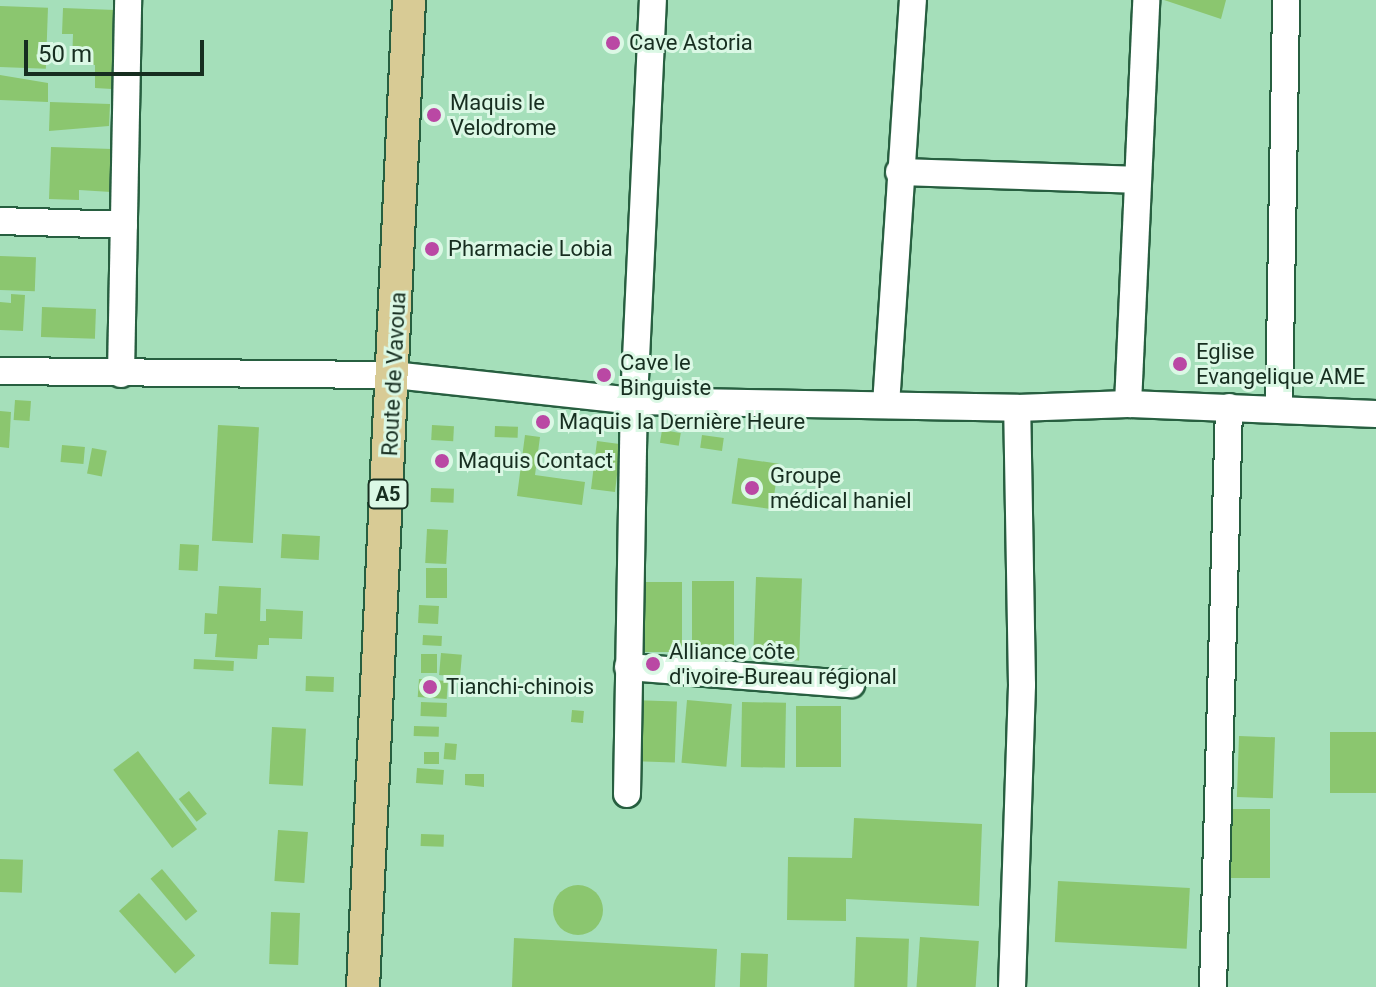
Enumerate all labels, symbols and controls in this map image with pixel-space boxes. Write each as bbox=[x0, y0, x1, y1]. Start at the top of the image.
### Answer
scale bar bbox=[28, 24, 208, 74]
place label: Cave Astoria bbox=[629, 30, 753, 56]
marker: Cave Astoria bbox=[604, 34, 622, 52]
text: 50 m bbox=[38, 40, 92, 68]
place label: Maquis le Velodrome bbox=[450, 89, 556, 140]
marker: Maquis le Velodrome bbox=[425, 106, 443, 124]
place label: Pharmacie Lobia bbox=[448, 236, 613, 262]
marker: Pharmacie Lobia bbox=[423, 240, 441, 258]
street label: Route de Vavoua bbox=[377, 291, 411, 457]
place label: Eglise Evangelique AME bbox=[1196, 338, 1365, 390]
place label: Cave le Binguiste bbox=[620, 349, 711, 400]
marker: Eglise Evangelique AME bbox=[1171, 355, 1189, 373]
marker: Cave le Binguiste bbox=[595, 366, 613, 384]
place label: Maquis la Dernière Heure bbox=[559, 409, 805, 435]
marker: Maquis la Dernière Heure bbox=[534, 413, 552, 431]
place label: Maquis Contact bbox=[458, 448, 613, 474]
marker: Maquis Contact bbox=[433, 452, 451, 470]
place label: Groupe médical haniel bbox=[770, 462, 912, 514]
marker: Groupe médical haniel bbox=[741, 477, 763, 499]
road number: A5 bbox=[366, 478, 410, 510]
place label: Alliance côte d'ivoire-Bureau régional bbox=[669, 638, 897, 690]
marker: Alliance côte d'ivoire-Bureau régional bbox=[644, 655, 662, 673]
place label: Tianchi-chinois bbox=[446, 674, 594, 700]
marker: Tianchi-chinois bbox=[421, 678, 439, 696]

